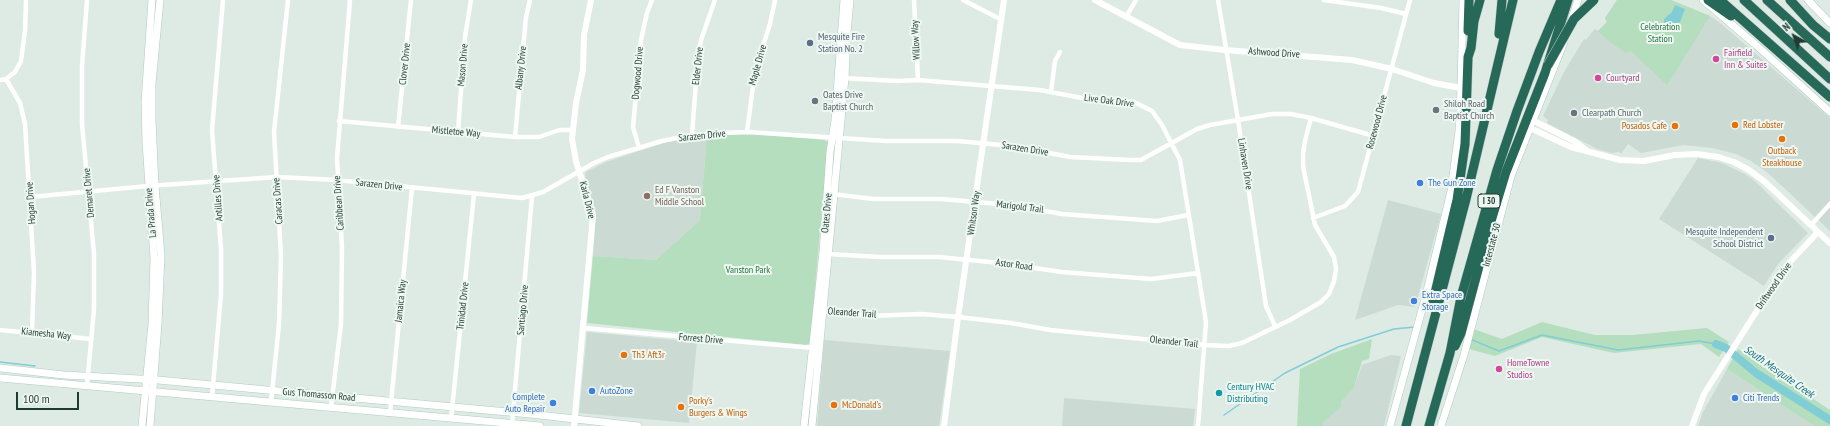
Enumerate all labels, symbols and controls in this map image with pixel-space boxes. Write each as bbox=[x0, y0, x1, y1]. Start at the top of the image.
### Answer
north arrow bbox=[1774, 16, 1814, 56]
street label: Willow Way bbox=[909, 20, 923, 60]
text: N bbox=[1780, 20, 1793, 34]
park label: Celebration Station bbox=[1640, 21, 1680, 44]
place label: Mesquite Fire Station No. 2 bbox=[818, 31, 865, 54]
marker: Mesquite Fire Station No. 2 bbox=[805, 38, 815, 48]
street label: Clover Drive bbox=[397, 42, 413, 86]
street label: Mason Drive bbox=[455, 43, 471, 87]
street label: Maple Drive bbox=[747, 43, 769, 87]
street label: Ashwood Drive bbox=[1248, 45, 1300, 61]
street label: Albany Drive bbox=[513, 46, 529, 90]
street label: Dogwood Drive bbox=[630, 46, 646, 100]
street label: Elder Drive bbox=[690, 46, 706, 86]
place label: Fairfield Inn & Suites bbox=[1724, 47, 1767, 70]
marker: Fairfield Inn & Suites bbox=[1711, 54, 1721, 64]
place label: Courtyard bbox=[1606, 72, 1639, 84]
marker: Courtyard bbox=[1593, 73, 1603, 83]
place label: Oates Drive Baptist Church bbox=[823, 89, 873, 112]
street label: Live Oak Drive bbox=[1083, 92, 1135, 110]
street label: Rosewood Drive bbox=[1364, 94, 1390, 150]
marker: Oates Drive Baptist Church bbox=[810, 96, 820, 106]
place label: Shiloh Road Baptist Church bbox=[1444, 98, 1494, 122]
marker: Shiloh Road Baptist Church bbox=[1431, 105, 1441, 115]
place label: Clearpath Church bbox=[1582, 107, 1641, 119]
marker: Clearpath Church bbox=[1569, 108, 1579, 118]
place label: Red Lobster bbox=[1743, 119, 1783, 131]
place label: Posados Cafe bbox=[1622, 120, 1667, 132]
marker: Red Lobster bbox=[1730, 120, 1740, 130]
marker: Posados Cafe bbox=[1670, 121, 1680, 131]
street label: Mistletoe Way bbox=[431, 124, 481, 140]
street label: Sarazen Drive bbox=[678, 128, 726, 144]
marker: Outback Steakhouse bbox=[1777, 134, 1787, 144]
street label: Linhaven Drive bbox=[1235, 137, 1255, 191]
street label: Sarazen Drive bbox=[1001, 139, 1049, 159]
place label: Outback Steakhouse bbox=[1762, 145, 1802, 168]
street label: Demaret Drive bbox=[81, 168, 97, 218]
street label: Antilles Drive bbox=[210, 174, 226, 222]
street label: Caribbean Drive bbox=[331, 175, 347, 231]
street label: Caracas Drive bbox=[270, 177, 286, 225]
street label: Sarazen Drive bbox=[355, 177, 403, 193]
place label: The Gun Zone bbox=[1428, 177, 1476, 189]
marker: The Gun Zone bbox=[1415, 178, 1425, 188]
street label: Karla Drive bbox=[577, 180, 597, 220]
street label: Hogan Drive bbox=[24, 181, 38, 225]
place label: Ed F Vanston Middle School bbox=[655, 184, 704, 208]
street label: La Prada Drive bbox=[143, 188, 159, 238]
street label: Whitson Way bbox=[965, 190, 983, 236]
marker: Ed F Vanston Middle School bbox=[642, 191, 652, 201]
street label: Oates Drive bbox=[819, 193, 835, 233]
road number: I 30 bbox=[1478, 194, 1500, 208]
street label: Marigold Trail bbox=[996, 198, 1044, 216]
street label: Interstate 30 bbox=[1480, 222, 1504, 268]
place label: Mesquite Independent School District bbox=[1686, 226, 1763, 250]
marker: Mesquite Independent School District bbox=[1766, 233, 1776, 243]
street label: Astor Road bbox=[995, 256, 1033, 274]
street label: Driftwood Drive bbox=[1753, 260, 1795, 312]
park label: Vanston Park bbox=[726, 264, 770, 276]
street label: Jamaica Way bbox=[393, 279, 409, 323]
street label: Trinidad Drive bbox=[455, 281, 471, 331]
street label: Santiago Drive bbox=[515, 284, 531, 336]
place label: Extra Space Storage bbox=[1422, 289, 1462, 312]
marker: Extra Space Storage bbox=[1409, 296, 1419, 306]
street label: Oleander Trail bbox=[827, 305, 877, 321]
street label: Kiamesha Way bbox=[21, 325, 71, 343]
street label: Forrest Drive bbox=[678, 331, 724, 347]
street label: Oleander Trail bbox=[1149, 333, 1199, 351]
water label: South Mesquite Creek bbox=[1741, 343, 1817, 401]
place label: Th3 Aft3r bbox=[632, 349, 665, 361]
marker: Th3 Aft3r bbox=[619, 350, 629, 360]
place label: HomeTowne Studios bbox=[1507, 357, 1549, 380]
marker: HomeTowne Studios bbox=[1494, 364, 1504, 374]
place label: Century HVAC Distributing bbox=[1227, 381, 1274, 404]
scale bar bbox=[18, 384, 81, 410]
place label: AutoZone bbox=[600, 385, 633, 397]
street label: Gus Thomasson Road bbox=[282, 386, 356, 404]
marker: AutoZone bbox=[587, 386, 597, 396]
marker: Century HVAC Distributing bbox=[1214, 388, 1224, 398]
text: 100 m bbox=[23, 391, 50, 406]
place label: Complete Auto Repair bbox=[505, 391, 545, 414]
place label: Citi Trends bbox=[1743, 392, 1779, 404]
marker: Citi Trends bbox=[1730, 393, 1740, 403]
place label: Porky’s Burgers & Wings bbox=[689, 395, 747, 418]
marker: Complete Auto Repair bbox=[548, 398, 558, 408]
place label: McDonald's bbox=[842, 399, 881, 411]
marker: McDonald's bbox=[829, 400, 839, 410]
marker: Porky’s Burgers & Wings bbox=[676, 402, 686, 412]

